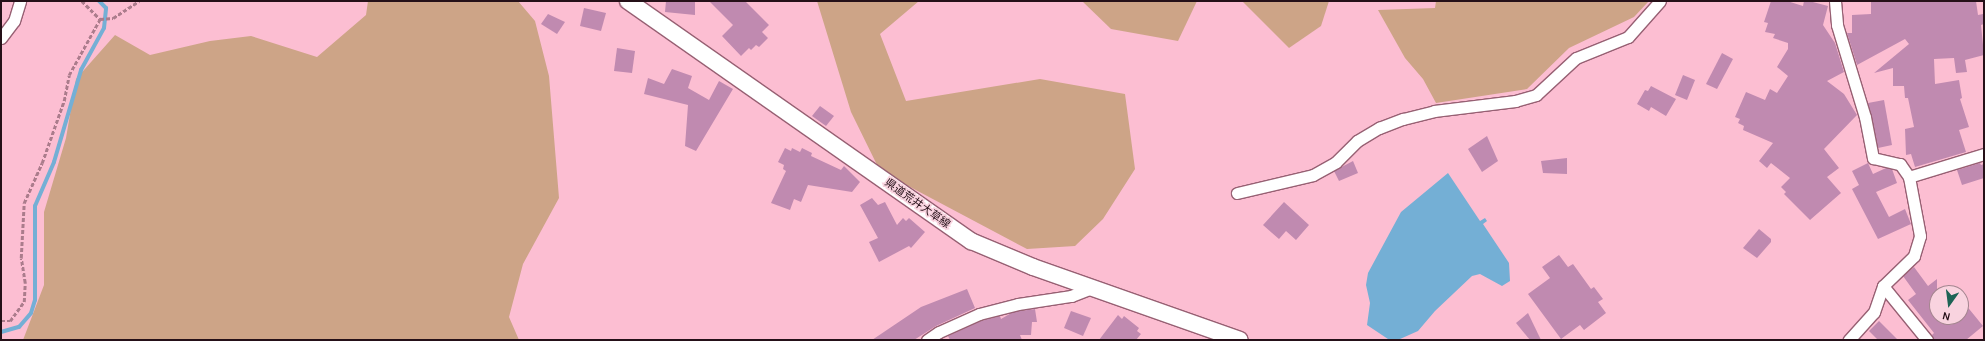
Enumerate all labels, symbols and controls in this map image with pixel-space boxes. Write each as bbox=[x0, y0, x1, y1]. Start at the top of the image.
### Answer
street label: 県道荒井大草線 bbox=[882, 177, 952, 231]
north arrow bbox=[1929, 285, 1969, 325]
text: N bbox=[1941, 309, 1952, 323]

